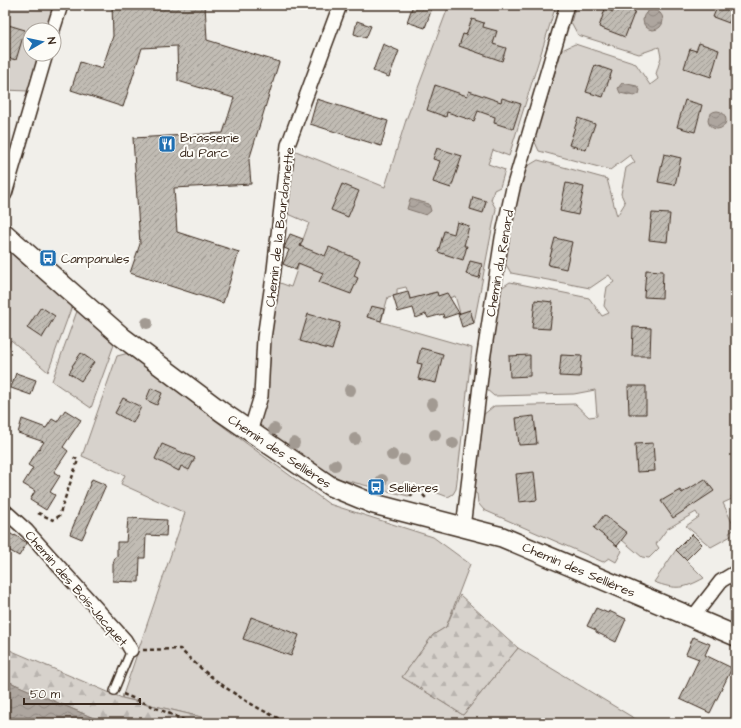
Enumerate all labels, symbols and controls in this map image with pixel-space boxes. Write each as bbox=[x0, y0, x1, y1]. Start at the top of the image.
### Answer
north arrow bbox=[22, 22, 62, 62]
text: N bbox=[43, 36, 59, 45]
place label: Brasserie du Parc bbox=[180, 129, 239, 162]
restaurant icon: Brasserie du Parc bbox=[157, 134, 177, 154]
street label: Chemin de la Bourdonnette bbox=[261, 146, 299, 308]
street label: Chemin du Renard bbox=[482, 208, 518, 318]
bus stop icon: Campanules bbox=[38, 248, 58, 268]
place label: Campanules bbox=[61, 250, 130, 268]
street label: Chemin des Sellières bbox=[224, 411, 335, 493]
bus stop icon: Sellières bbox=[366, 477, 386, 497]
place label: Sellières bbox=[389, 479, 439, 497]
street label: Chemin des Bois-Jacquet bbox=[21, 527, 132, 651]
street label: Chemin des Sellières bbox=[519, 538, 638, 602]
scale bar bbox=[24, 680, 140, 706]
text: 50 m bbox=[30, 686, 61, 703]

